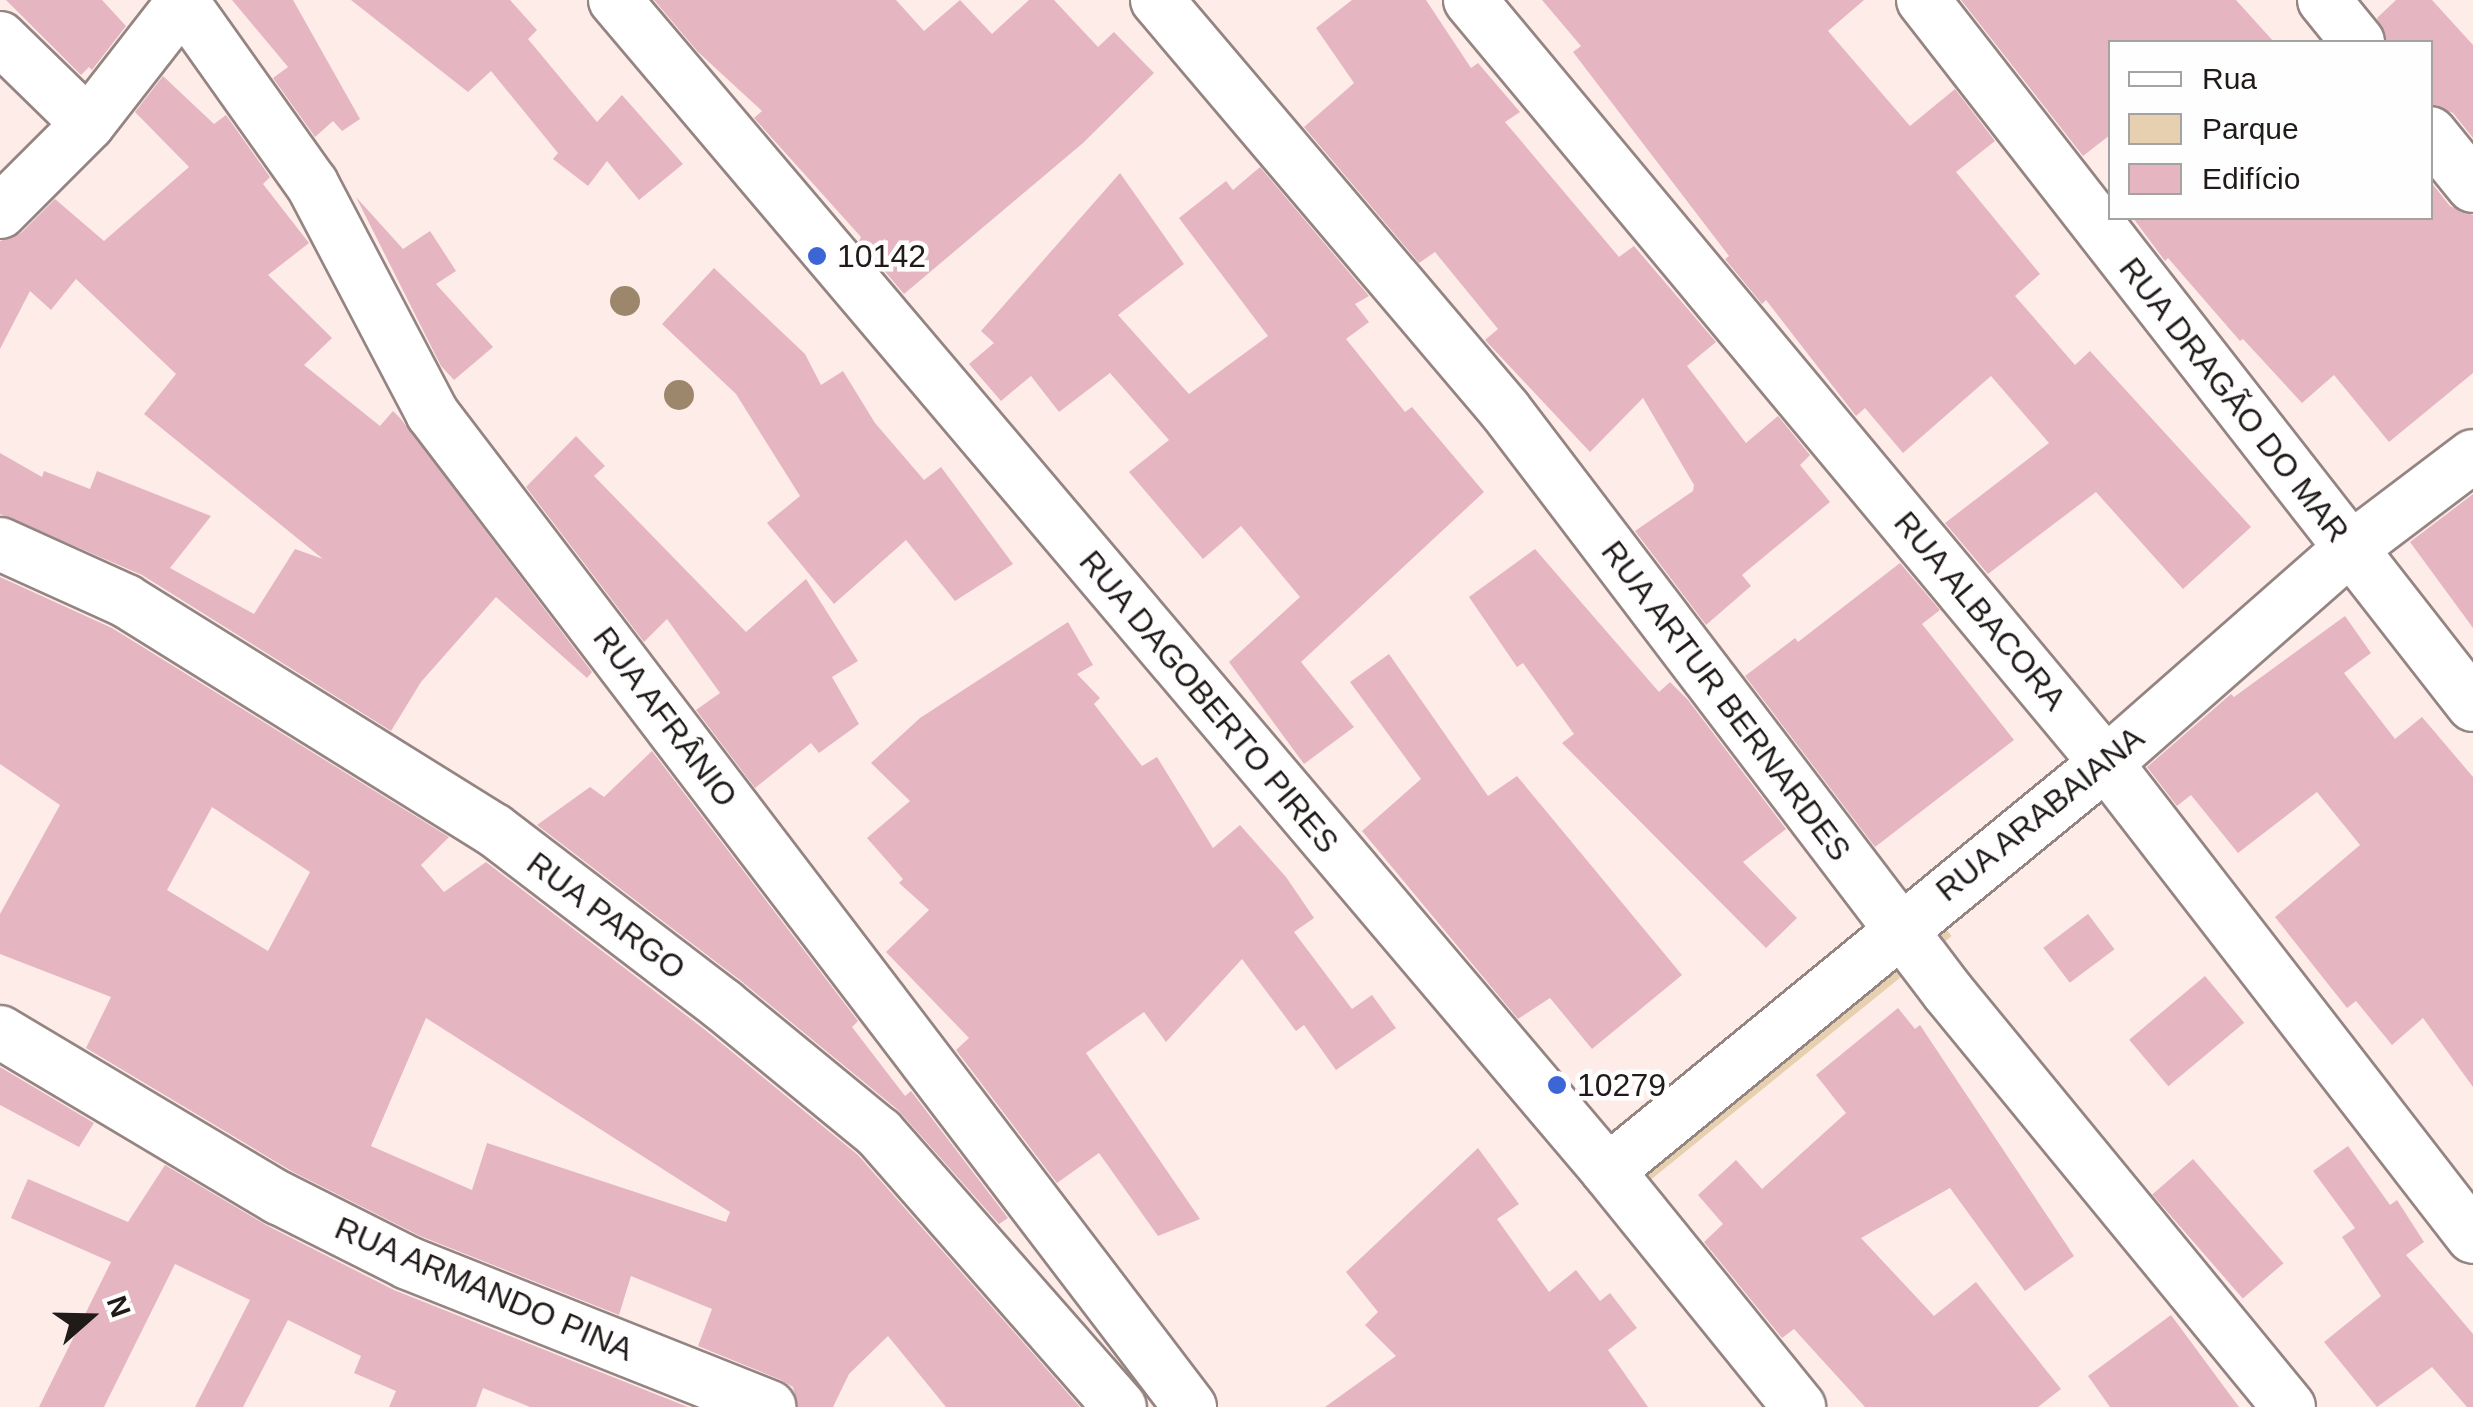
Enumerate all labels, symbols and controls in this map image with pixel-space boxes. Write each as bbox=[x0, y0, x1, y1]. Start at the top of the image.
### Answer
legend bbox=[2108, 40, 2433, 220]
text: Rua bbox=[2202, 62, 2257, 95]
text: Parque bbox=[2202, 112, 2299, 145]
text: Edifício bbox=[2202, 162, 2300, 195]
place label: 10142 bbox=[837, 237, 926, 275]
marker: 10142 bbox=[806, 245, 828, 267]
street label: RUA DRAGÃO DO MAR bbox=[2111, 249, 2357, 551]
street label: RUA ALBACORA bbox=[1885, 503, 2075, 719]
street label: RUA ARTUR BERNARDES bbox=[1592, 532, 1860, 870]
street label: RUA DAGOBERTO PIRES bbox=[1071, 542, 1347, 862]
street label: RUA AFRÂNIO bbox=[584, 618, 746, 816]
street label: RUA ARABAIANA bbox=[1927, 717, 2153, 911]
street label: RUA PARGO bbox=[519, 844, 693, 988]
place label: 10279 bbox=[1577, 1066, 1666, 1104]
marker: 10279 bbox=[1546, 1074, 1568, 1096]
street label: RUA ARMANDO PINA bbox=[328, 1208, 640, 1370]
north arrow bbox=[40, 1267, 140, 1367]
text: N bbox=[101, 1292, 137, 1321]

